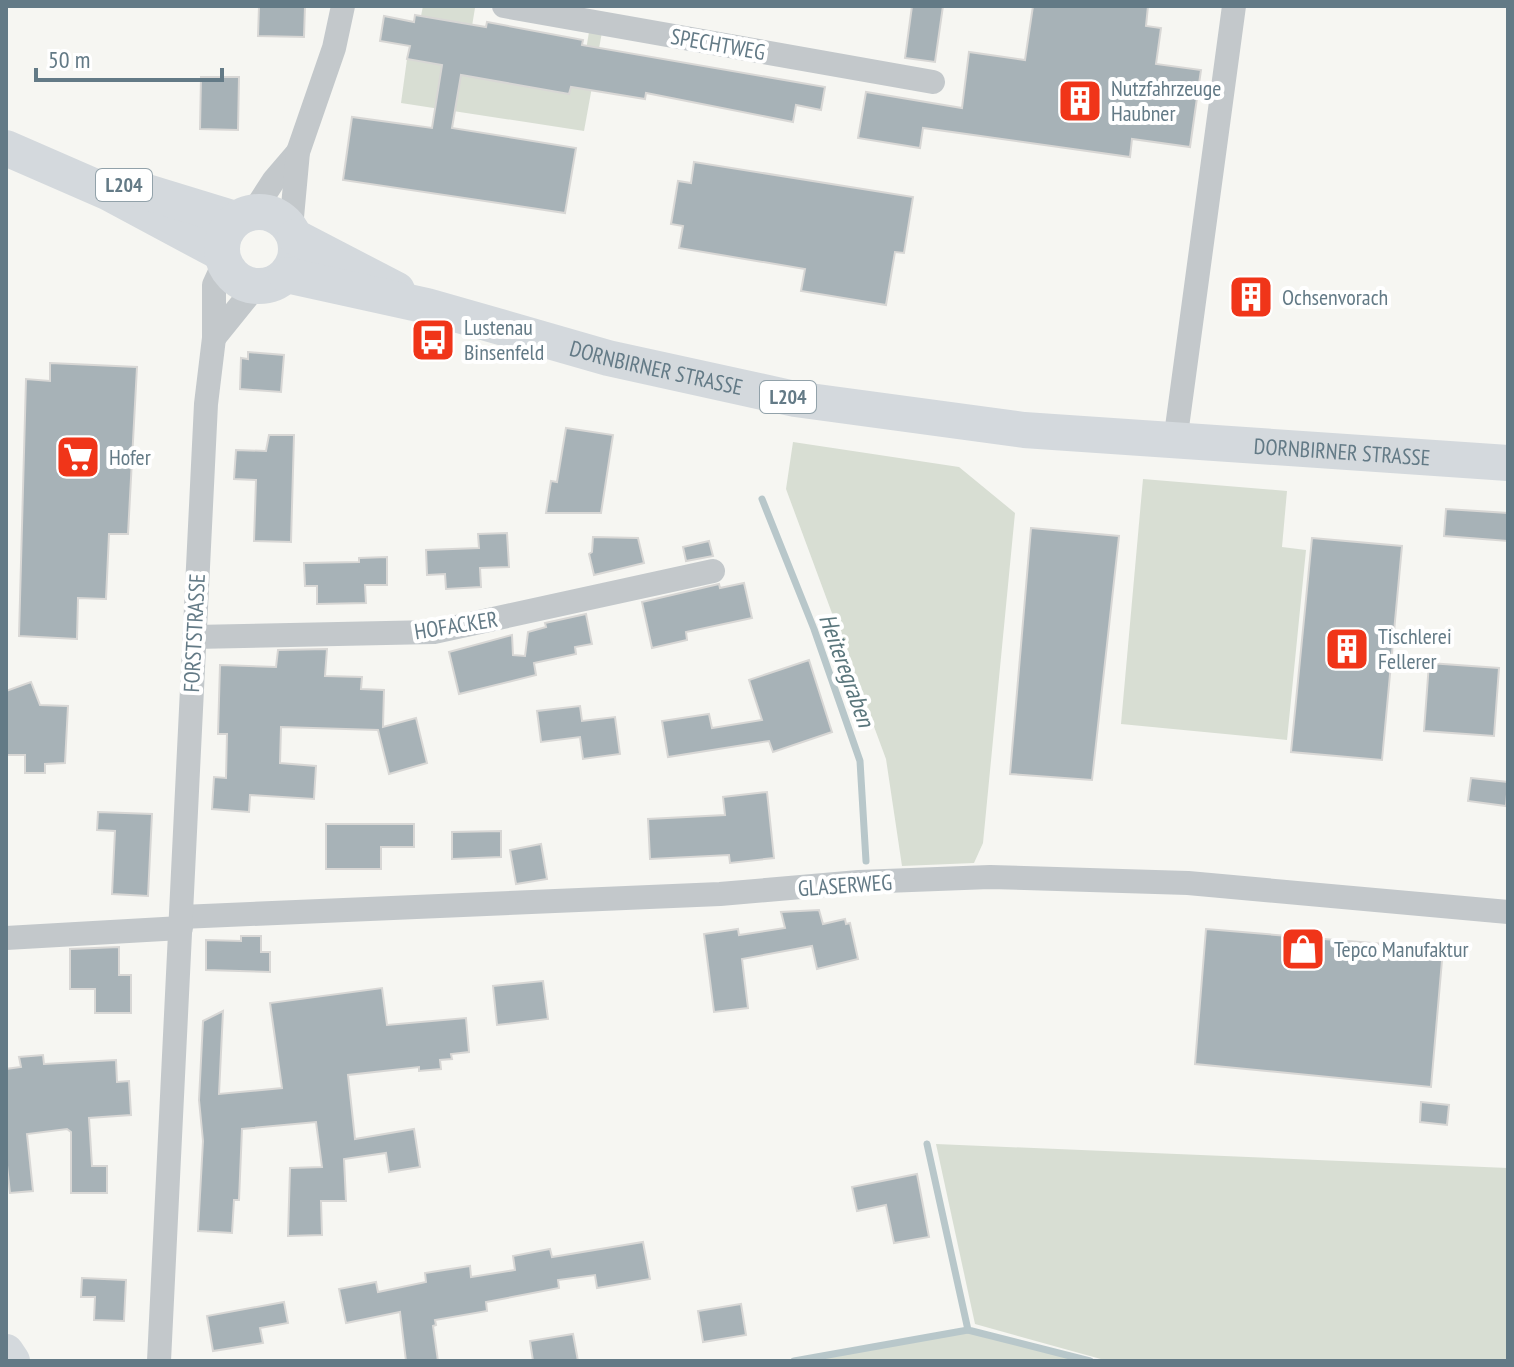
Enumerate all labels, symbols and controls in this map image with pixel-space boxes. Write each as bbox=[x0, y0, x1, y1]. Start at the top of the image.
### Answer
street label: SPECHTWEG bbox=[669, 22, 767, 66]
scale bar bbox=[36, 32, 222, 82]
text: 50 m bbox=[48, 44, 90, 75]
place label: Nutzfahrzeuge Haubner bbox=[1111, 74, 1221, 127]
building icon: Nutzfahrzeuge Haubner bbox=[1056, 77, 1104, 125]
road number: L204 bbox=[96, 169, 152, 201]
building icon: Ochsenvorach bbox=[1227, 273, 1275, 321]
place label: Ochsenvorach bbox=[1282, 283, 1388, 311]
place label: Lustenau Binsenfeld bbox=[464, 313, 544, 366]
bus stop icon: Lustenau Binsenfeld bbox=[409, 316, 457, 364]
street label: DORNBIRNER STRASSE bbox=[567, 334, 745, 401]
road number: L204 bbox=[760, 381, 816, 413]
street label: DORNBIRNER STRASSE bbox=[1253, 432, 1431, 472]
supermarket icon: Hofer bbox=[54, 433, 102, 481]
place label: Hofer bbox=[109, 443, 151, 471]
street label: FORSTSTRASSE bbox=[177, 573, 211, 693]
street label: HOFACKER bbox=[412, 605, 500, 645]
water label: Heiteregraben bbox=[812, 609, 882, 732]
place label: Tischlerei Fellerer bbox=[1378, 622, 1452, 675]
building icon: Tischlerei Fellerer bbox=[1323, 625, 1371, 673]
street label: GLASERWEG bbox=[797, 868, 893, 902]
shop icon: Tepco Manufaktur bbox=[1279, 925, 1327, 973]
place label: Tepco Manufaktur bbox=[1334, 935, 1469, 963]

